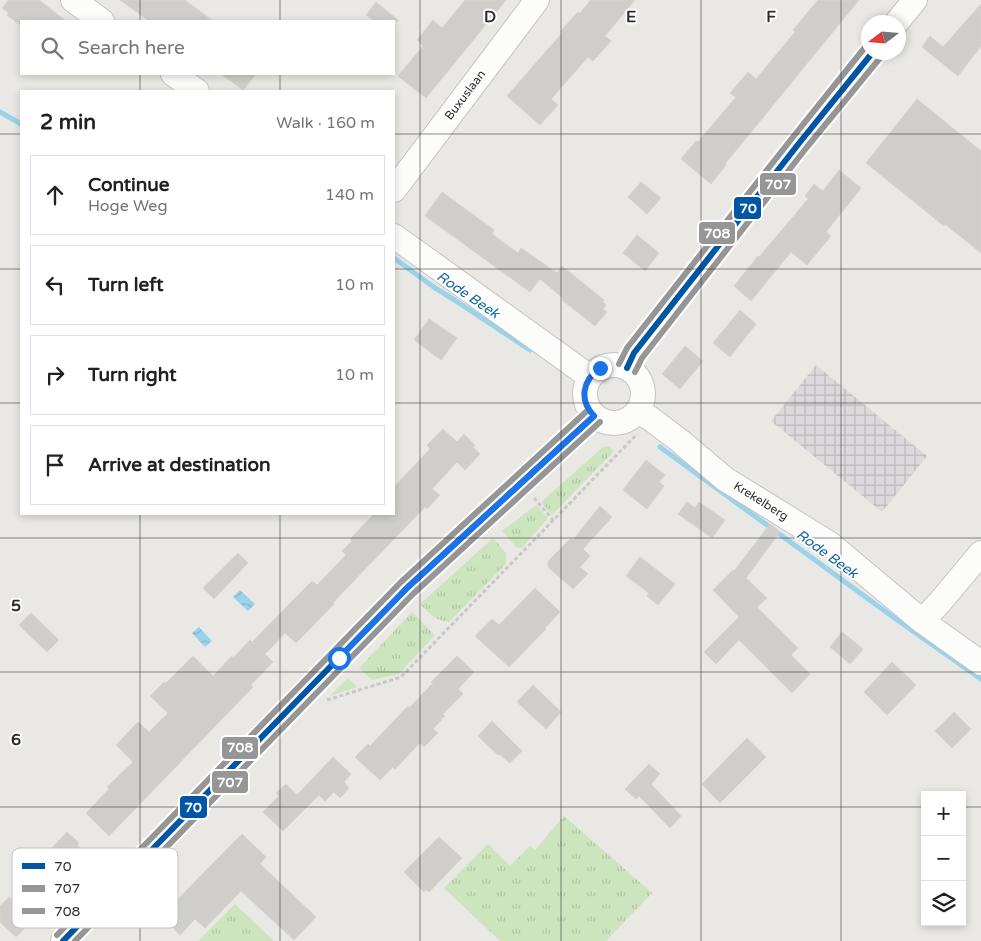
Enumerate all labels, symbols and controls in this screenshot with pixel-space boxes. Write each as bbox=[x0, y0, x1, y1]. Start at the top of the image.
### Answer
text: D bbox=[484, 7, 496, 27]
text: E bbox=[626, 7, 636, 27]
text: F bbox=[766, 7, 776, 27]
north arrow bbox=[861, 15, 906, 60]
search box bbox=[20, 20, 395, 75]
icon: search bbox=[38, 34, 66, 62]
text: Search here bbox=[78, 37, 185, 59]
street label: Buxuslaan bbox=[442, 67, 488, 123]
text: 2 min bbox=[40, 110, 96, 135]
text: Walk · 160 m bbox=[276, 113, 375, 133]
line badge: 707 bbox=[759, 172, 797, 196]
text: Continue bbox=[88, 174, 170, 196]
text: 707 bbox=[765, 176, 791, 193]
icon: ahead bbox=[41, 181, 69, 209]
text: 140 m bbox=[325, 185, 374, 205]
text: Hoge Weg bbox=[88, 196, 168, 216]
line badge: 70 bbox=[733, 196, 762, 220]
text: 70 bbox=[739, 200, 757, 217]
line badge: 708 bbox=[698, 221, 736, 245]
text: 708 bbox=[704, 225, 730, 242]
water label: Rode Beek bbox=[433, 268, 504, 323]
icon: left bbox=[41, 271, 69, 299]
text: Turn left bbox=[88, 274, 164, 296]
text: 10 m bbox=[335, 275, 374, 295]
route end bbox=[589, 357, 612, 380]
icon: right bbox=[41, 361, 69, 389]
text: Turn right bbox=[88, 364, 176, 386]
text: 10 m bbox=[335, 365, 374, 385]
icon: arrive bbox=[41, 451, 69, 479]
text: Arrive at destination bbox=[88, 454, 271, 476]
street label: Krekelberg bbox=[731, 479, 791, 523]
water label: Rode Beek bbox=[793, 526, 862, 583]
text: 5 bbox=[11, 596, 21, 616]
route start bbox=[328, 647, 351, 670]
text: 6 bbox=[11, 730, 21, 750]
line badge: 708 bbox=[221, 736, 259, 760]
text: 708 bbox=[227, 739, 253, 756]
line badge: 707 bbox=[211, 770, 249, 794]
text: 707 bbox=[217, 774, 243, 791]
map controls bbox=[921, 791, 966, 926]
button: + bbox=[921, 791, 966, 836]
line badge: 70 bbox=[179, 795, 208, 819]
text: 70 bbox=[184, 799, 202, 816]
button: − bbox=[921, 836, 966, 881]
legend bbox=[12, 848, 178, 928]
text: 70 bbox=[54, 858, 72, 875]
text: 707 bbox=[54, 880, 80, 897]
button: layers bbox=[921, 881, 966, 926]
text: 708 bbox=[54, 903, 81, 920]

